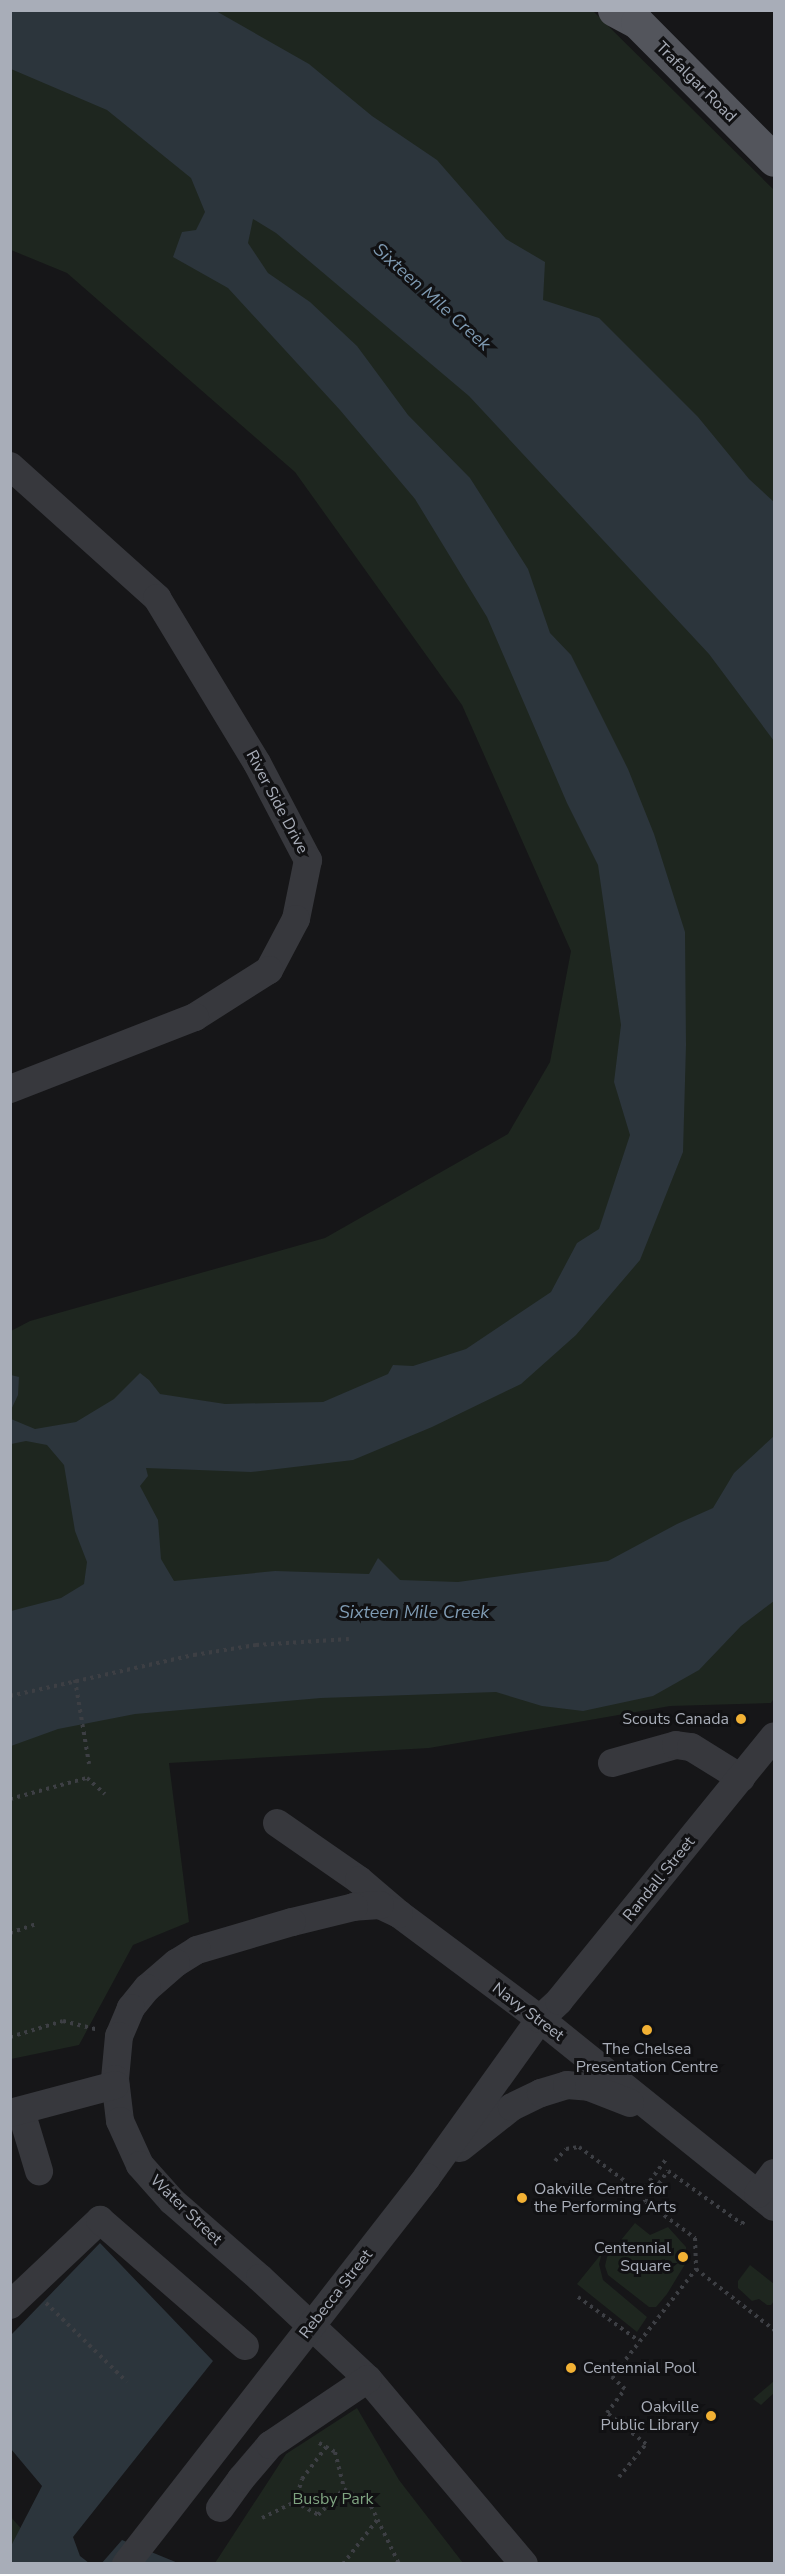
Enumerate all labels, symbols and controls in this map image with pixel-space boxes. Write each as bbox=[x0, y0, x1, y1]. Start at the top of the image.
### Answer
street label: Trafalgar Road bbox=[652, 38, 740, 126]
water label: Sixteen Mile Creek bbox=[369, 239, 495, 355]
street label: River Side Drive bbox=[242, 747, 312, 857]
water label: Sixteen Mile Creek bbox=[339, 1601, 489, 1623]
place label: Scouts Canada bbox=[622, 1709, 729, 1729]
marker: Scouts Canada bbox=[734, 1712, 748, 1726]
street label: Randall Street bbox=[619, 1833, 699, 1925]
street label: Navy Street bbox=[488, 1979, 568, 2045]
marker: The Chelsea Presentation Centre bbox=[640, 2023, 654, 2037]
place label: The Chelsea Presentation Centre bbox=[576, 2039, 718, 2077]
street label: Water Street bbox=[146, 2171, 226, 2249]
place label: Oakville Centre for the Performing Arts bbox=[534, 2179, 677, 2217]
marker: Oakville Centre for the Performing Arts bbox=[515, 2191, 529, 2205]
place label: Centennial Square bbox=[594, 2238, 671, 2276]
street label: Rebecca Street bbox=[295, 2246, 377, 2342]
marker: Centennial Square bbox=[676, 2250, 690, 2264]
place label: Centennial Pool bbox=[583, 2358, 696, 2378]
marker: Centennial Pool bbox=[564, 2361, 578, 2375]
place label: Oakville Public Library bbox=[600, 2397, 699, 2435]
marker: Oakville Public Library bbox=[704, 2409, 718, 2423]
park label: Busby Park bbox=[293, 2489, 373, 2509]

